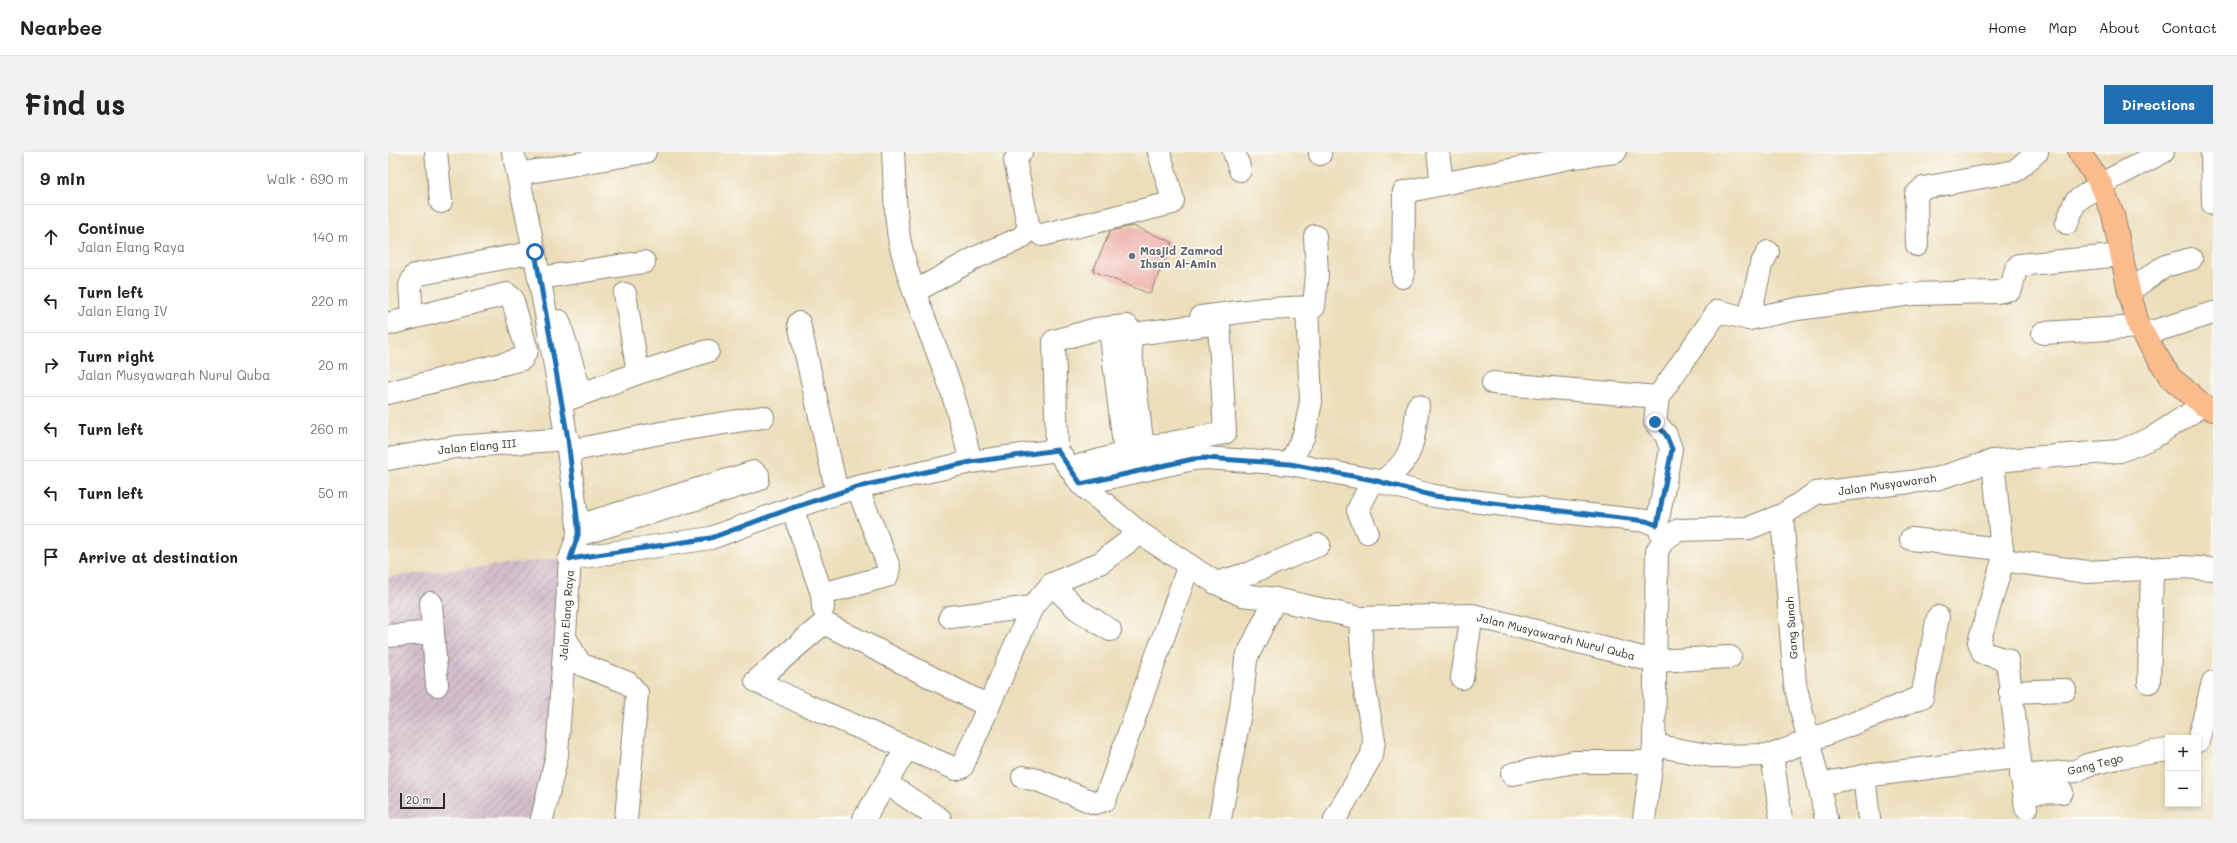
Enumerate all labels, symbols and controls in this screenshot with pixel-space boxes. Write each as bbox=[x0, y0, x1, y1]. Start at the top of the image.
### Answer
text: Nearbee bbox=[20, 15, 102, 40]
text: Home bbox=[1988, 18, 2026, 37]
text: Map bbox=[2048, 18, 2077, 37]
text: About bbox=[2099, 18, 2140, 37]
text: Contact bbox=[2162, 18, 2217, 37]
button: Directions bbox=[2104, 85, 2213, 124]
text: Find us bbox=[24, 86, 125, 122]
text: 9 min bbox=[40, 167, 85, 189]
text: Walk · 690 m bbox=[266, 170, 348, 187]
text: Continue bbox=[78, 218, 145, 238]
icon: ahead bbox=[40, 226, 62, 248]
text: 140 m bbox=[312, 228, 348, 245]
text: Jalan Elang Raya bbox=[78, 238, 185, 255]
route start bbox=[526, 243, 544, 261]
place label: Masjid Zamrod Ihsan Al-Amin bbox=[1140, 243, 1223, 271]
marker: Masjid Zamrod Ihsan Al-Amin bbox=[1127, 251, 1137, 261]
text: Turn left bbox=[78, 282, 143, 302]
icon: left bbox=[40, 290, 62, 312]
text: 220 m bbox=[311, 292, 348, 309]
text: Jalan Elang IV bbox=[78, 302, 168, 319]
text: Turn right bbox=[78, 346, 155, 366]
icon: right bbox=[40, 354, 62, 376]
text: 20 m bbox=[318, 356, 348, 373]
text: Jalan Musyawarah Nurul Quba bbox=[78, 366, 270, 383]
route end bbox=[1646, 413, 1664, 431]
icon: left bbox=[40, 418, 62, 440]
text: Turn left bbox=[78, 419, 143, 439]
text: 260 m bbox=[310, 420, 348, 437]
street label: Jalan Elang III bbox=[437, 435, 517, 457]
street label: Jalan Musyawarah bbox=[1837, 470, 1937, 498]
icon: left bbox=[40, 482, 62, 504]
text: Turn left bbox=[78, 483, 143, 503]
text: 50 m bbox=[318, 484, 348, 501]
icon: arrive bbox=[40, 546, 62, 568]
text: Arrive at destination bbox=[78, 547, 238, 567]
street label: Jalan Elang Raya bbox=[555, 569, 577, 661]
street label: Gang Sunah bbox=[1781, 596, 1801, 660]
street label: Jalan Musyawarah Nurul Quba bbox=[1475, 609, 1637, 663]
map controls bbox=[2165, 735, 2201, 807]
button: + bbox=[2165, 735, 2201, 771]
street label: Gang Tego bbox=[2066, 750, 2125, 778]
button: − bbox=[2165, 771, 2201, 807]
scale bar bbox=[400, 791, 445, 810]
text: 20 m bbox=[406, 792, 431, 807]

